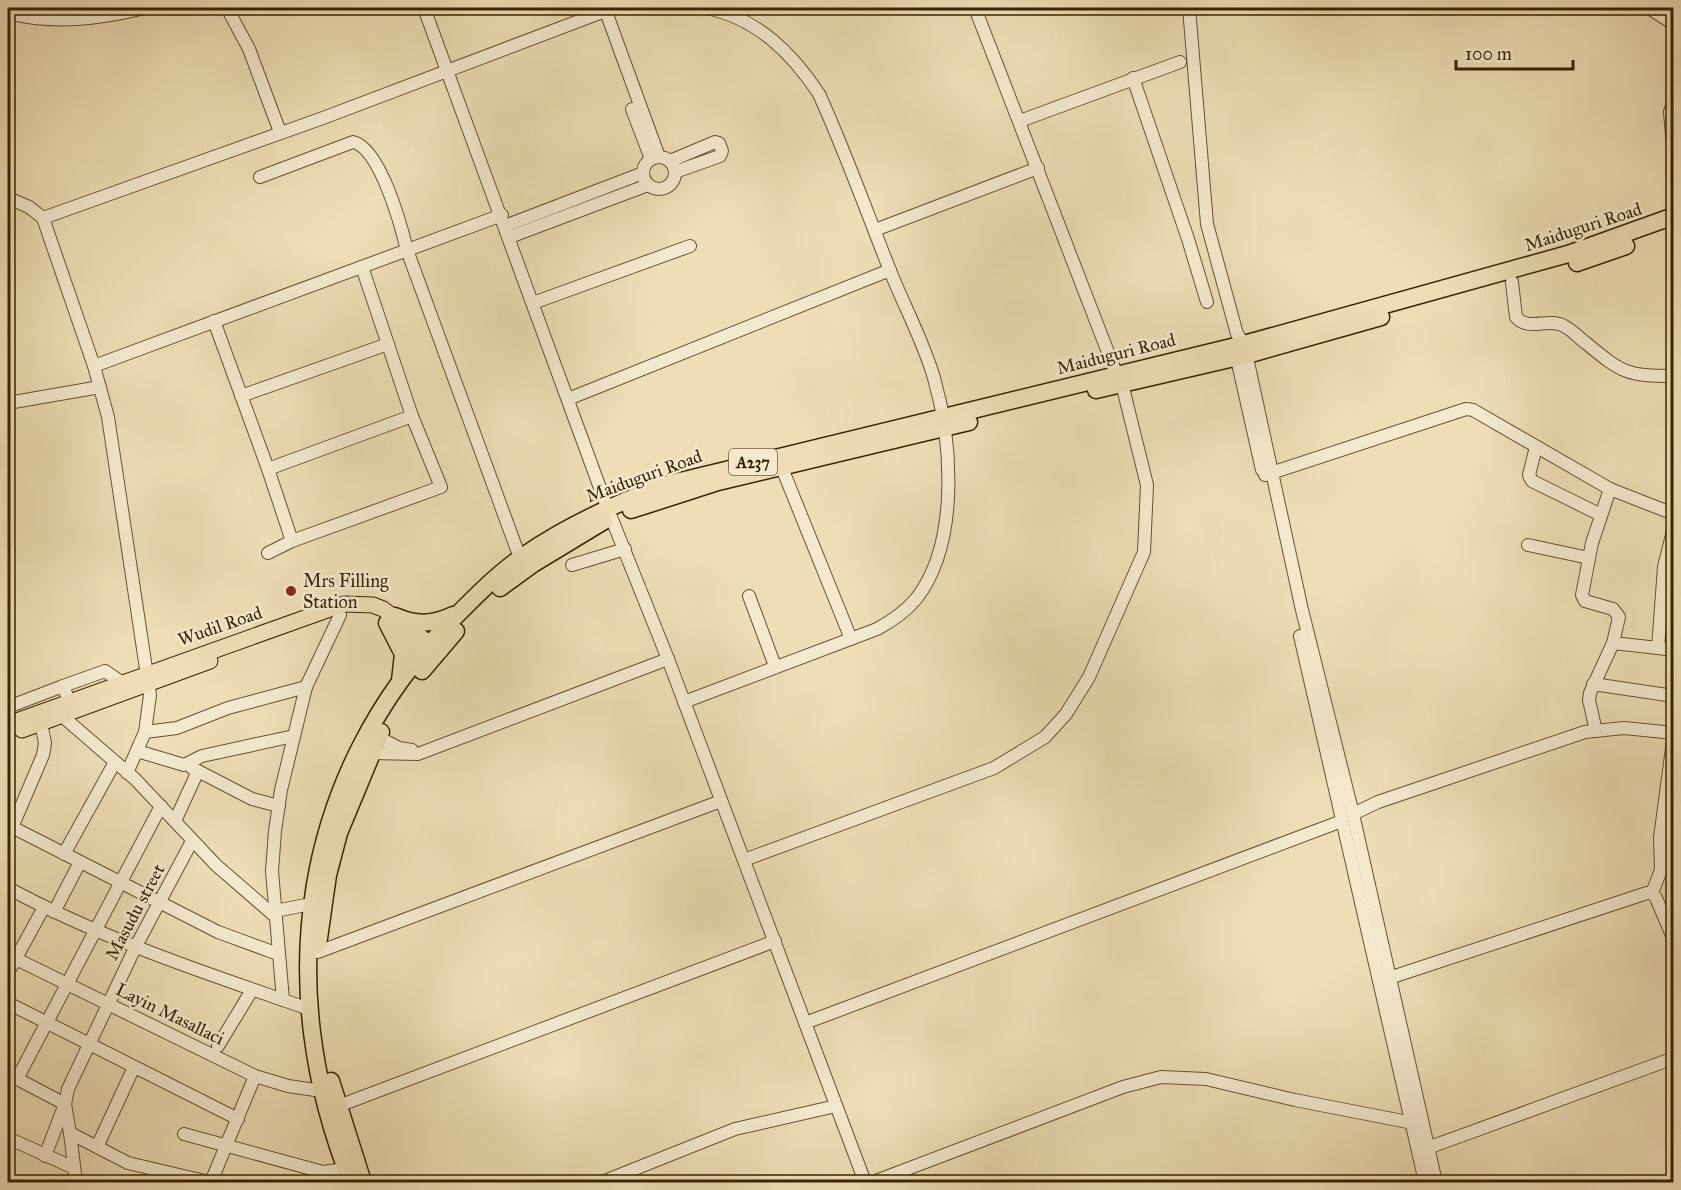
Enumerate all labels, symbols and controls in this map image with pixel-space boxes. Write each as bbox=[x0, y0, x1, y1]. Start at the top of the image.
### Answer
scale bar bbox=[1456, 33, 1573, 71]
text: 100 m bbox=[1465, 43, 1512, 65]
street label: Maiduguri Road bbox=[1522, 198, 1645, 257]
street label: Maiduguri Road bbox=[1054, 329, 1178, 380]
street label: Maiduguri Road bbox=[583, 445, 705, 508]
road number: A237 bbox=[729, 449, 777, 475]
place label: Mrs Filling Station bbox=[303, 570, 389, 613]
marker: Mrs Filling Station bbox=[284, 584, 298, 598]
street label: Wudil Road bbox=[175, 601, 265, 651]
street label: Masudu street bbox=[100, 860, 170, 964]
street label: Layin Masallaci bbox=[112, 978, 228, 1050]

